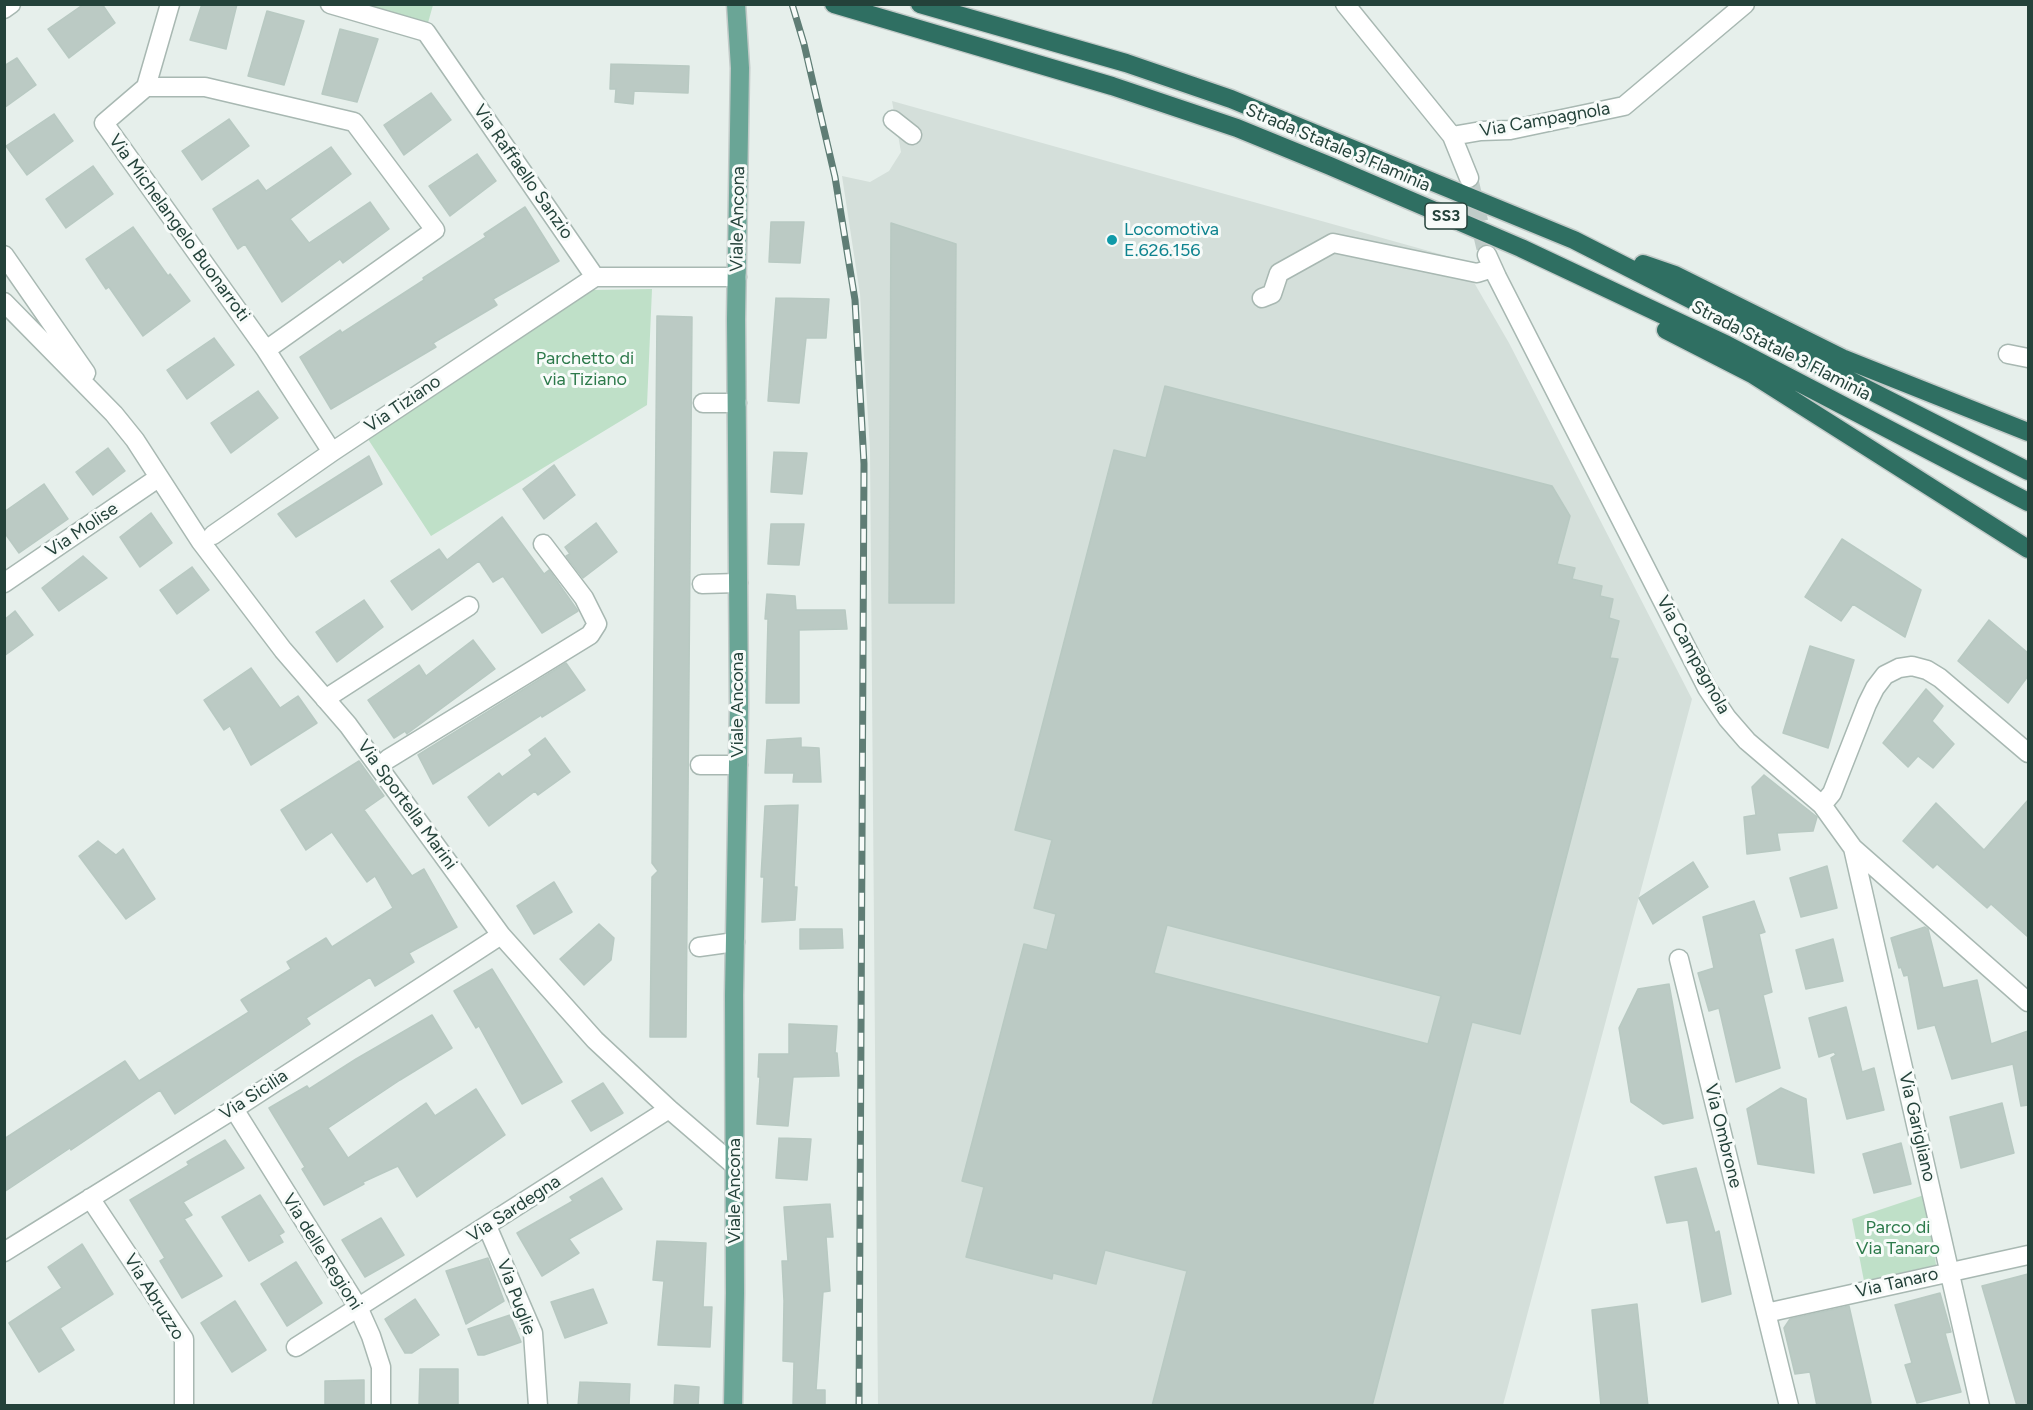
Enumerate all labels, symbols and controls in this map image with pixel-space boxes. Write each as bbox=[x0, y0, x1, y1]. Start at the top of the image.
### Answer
street label: Via Campagnola bbox=[1478, 98, 1612, 142]
street label: Strada Statale 3 Flaminia bbox=[1242, 99, 1434, 197]
street label: Via Raffaello Sanzio bbox=[468, 100, 578, 244]
street label: Via Michelangelo Buonarroti bbox=[104, 130, 254, 326]
street label: Viale Ancona bbox=[726, 166, 750, 272]
road number: SS3 bbox=[1425, 203, 1467, 229]
place label: Locomotiva E.626.156 bbox=[1124, 219, 1219, 262]
marker: Locomotiva E.626.156 bbox=[1105, 233, 1119, 247]
street label: Strada Statale 3 Flaminia bbox=[1688, 296, 1874, 406]
park label: Parchetto di via Tiziano bbox=[536, 348, 634, 391]
street label: Via Tiziano bbox=[361, 371, 445, 437]
street label: Via Molise bbox=[42, 498, 122, 562]
street label: Via Campagnola bbox=[1652, 592, 1734, 718]
street label: Viale Ancona bbox=[727, 652, 749, 758]
street label: Via Sportella Marini bbox=[353, 736, 461, 874]
street label: Via Sicilia bbox=[216, 1065, 292, 1125]
street label: Via Garigliano bbox=[1894, 1070, 1940, 1184]
street label: Via Ombrone bbox=[1700, 1082, 1746, 1190]
street label: Viale Ancona bbox=[724, 1138, 746, 1244]
street label: Via Sardegna bbox=[463, 1171, 565, 1247]
street label: Via delle Regioni bbox=[278, 1190, 366, 1314]
park label: Parco di Via Tanaro bbox=[1856, 1217, 1940, 1260]
street label: Via Abruzzo bbox=[119, 1250, 189, 1344]
street label: Via Puglie bbox=[492, 1256, 540, 1338]
street label: Via Tanaro bbox=[1854, 1263, 1940, 1303]

